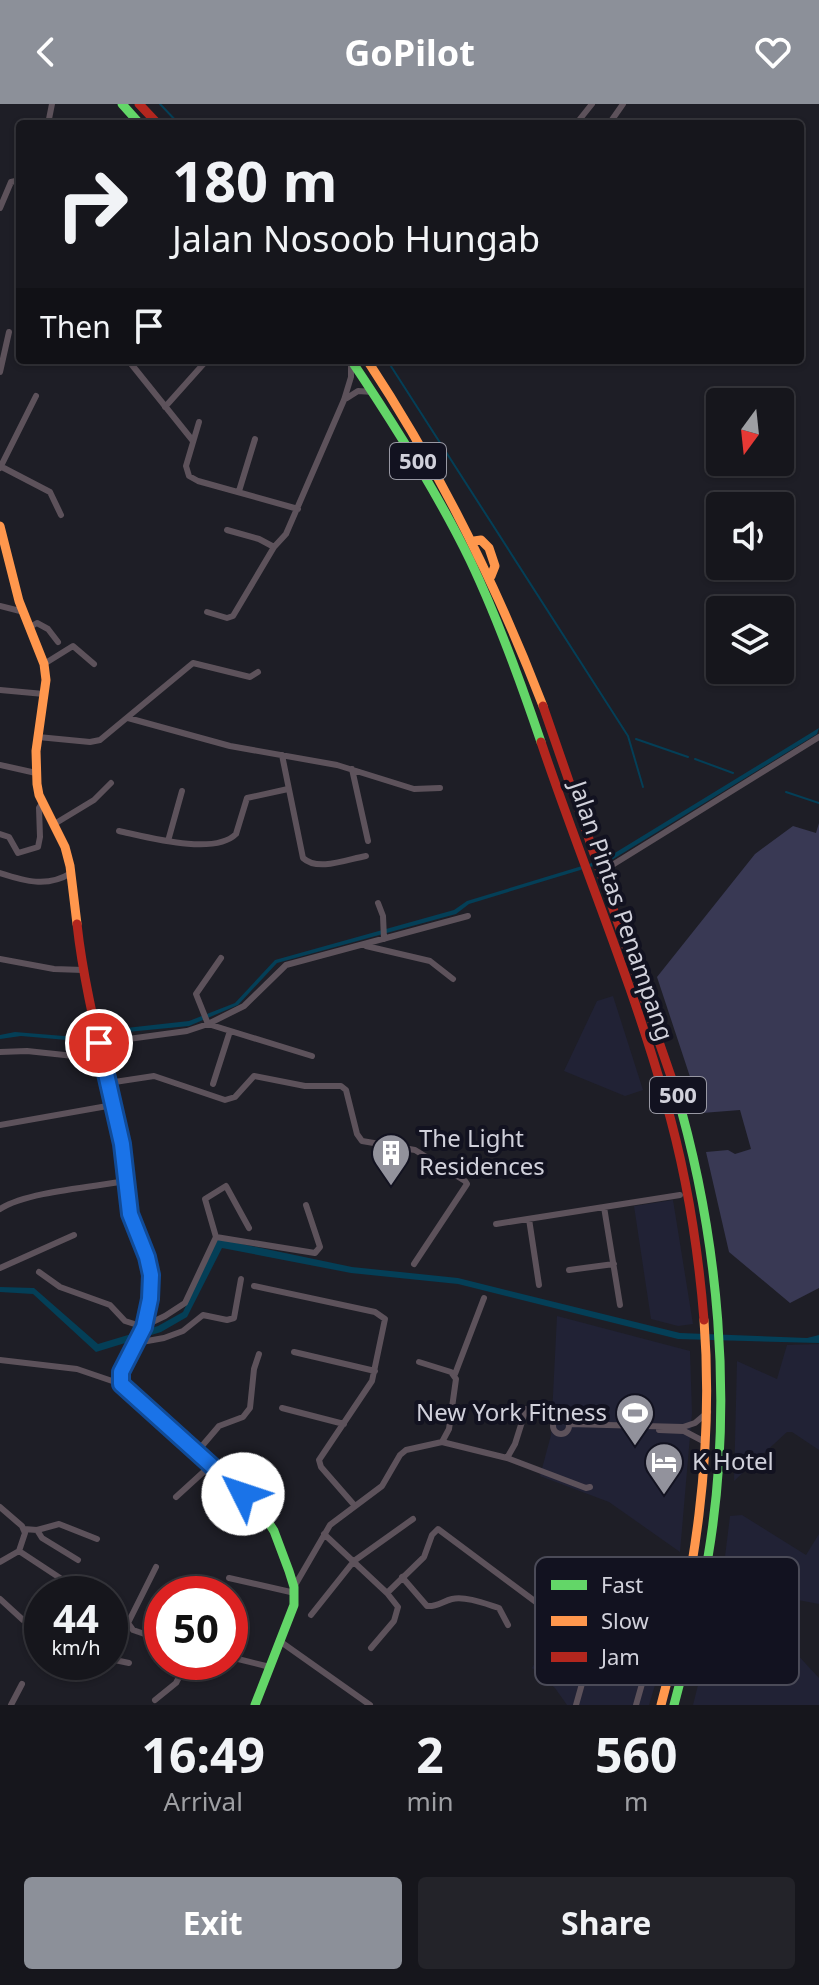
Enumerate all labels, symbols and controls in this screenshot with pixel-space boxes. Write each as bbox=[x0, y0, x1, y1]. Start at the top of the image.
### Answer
text: GoPilot bbox=[344, 28, 475, 77]
icon: back bbox=[24, 30, 68, 74]
icon: heart bbox=[751, 30, 795, 74]
text: 180 m bbox=[172, 142, 337, 218]
icon: right bbox=[40, 152, 144, 256]
text: Jalan Nosoob Hungab bbox=[172, 214, 540, 263]
icon: arrive bbox=[127, 304, 171, 348]
text: Then bbox=[40, 306, 111, 347]
north arrow bbox=[706, 388, 794, 476]
map controls bbox=[706, 388, 794, 684]
road number: 500 bbox=[390, 443, 446, 479]
button: sound bbox=[706, 492, 794, 580]
button: layers bbox=[706, 596, 794, 684]
street label: Jalan Pintas Penampang bbox=[562, 774, 682, 1045]
pin bbox=[65, 1009, 133, 1077]
icon: arrive bbox=[77, 1021, 121, 1065]
road number: 500 bbox=[650, 1077, 706, 1113]
place label: The Light Residences bbox=[419, 1121, 545, 1182]
building icon: The Light Residences bbox=[370, 1132, 412, 1187]
sports icon: New York Fitness bbox=[614, 1392, 656, 1447]
place label: New York Fitness bbox=[416, 1395, 607, 1428]
hotel icon: K Hotel bbox=[643, 1441, 685, 1496]
place label: K Hotel bbox=[692, 1444, 774, 1477]
position arrow bbox=[201, 1452, 285, 1536]
legend bbox=[535, 1557, 799, 1685]
text: Fast bbox=[601, 1569, 643, 1599]
speed limit sign: 50 bbox=[144, 1576, 248, 1680]
text: 44 bbox=[53, 1590, 99, 1645]
text: Slow bbox=[601, 1605, 650, 1635]
text: km/h bbox=[51, 1634, 101, 1661]
text: Jam bbox=[599, 1641, 640, 1671]
text: 16:49 bbox=[142, 1722, 265, 1787]
text: 2 bbox=[416, 1722, 444, 1787]
text: 560 bbox=[595, 1722, 677, 1787]
text: Arrival bbox=[164, 1783, 243, 1819]
text: min bbox=[406, 1783, 454, 1819]
text: m bbox=[624, 1783, 648, 1819]
button: Exit bbox=[24, 1877, 402, 1969]
button: Share bbox=[418, 1877, 795, 1969]

